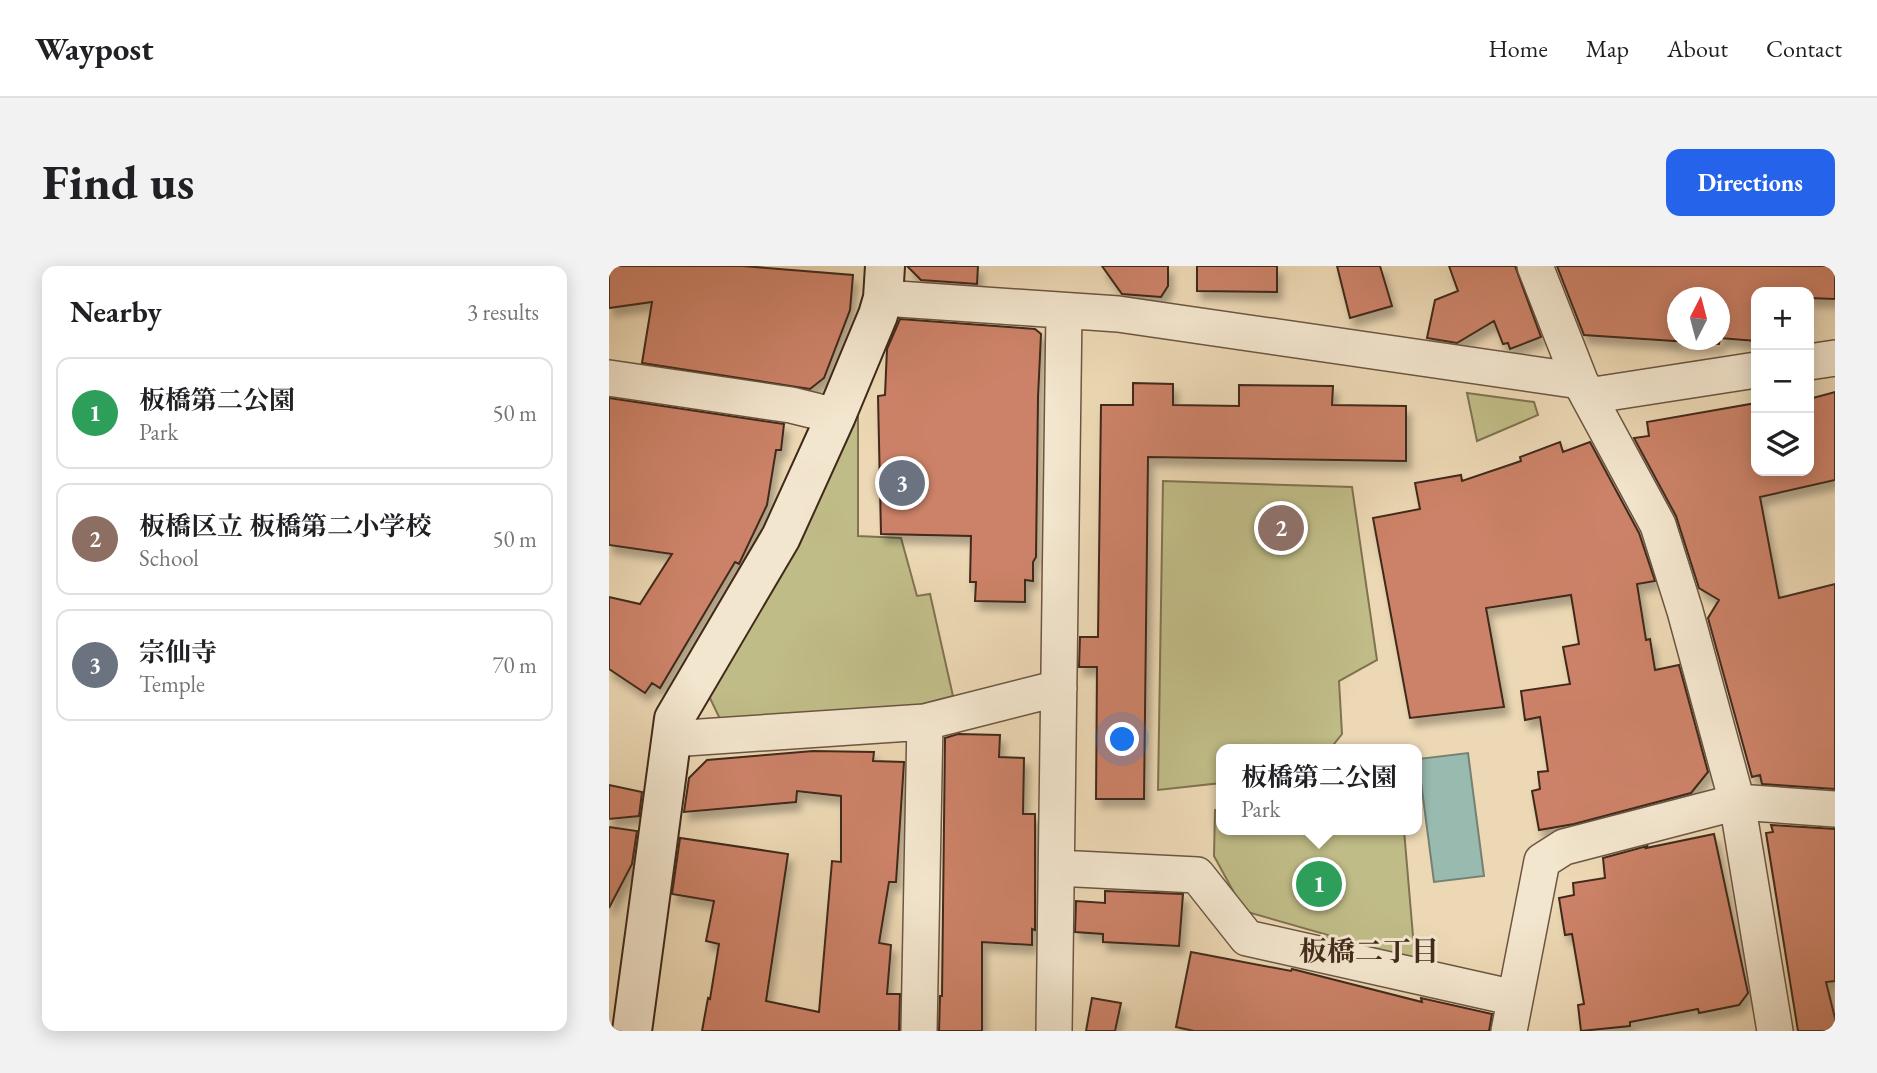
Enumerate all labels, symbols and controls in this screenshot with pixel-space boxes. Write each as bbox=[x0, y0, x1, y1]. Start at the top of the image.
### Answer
text: Waypost bbox=[35, 27, 154, 70]
text: Home bbox=[1488, 33, 1548, 64]
text: Map bbox=[1586, 33, 1629, 64]
text: About bbox=[1667, 33, 1728, 64]
text: Contact bbox=[1766, 33, 1842, 64]
button: Directions bbox=[1666, 149, 1835, 216]
text: Find us bbox=[42, 150, 194, 214]
north arrow bbox=[1667, 287, 1730, 350]
map controls bbox=[1751, 287, 1814, 476]
button: + bbox=[1751, 287, 1814, 350]
text: Nearby bbox=[70, 292, 162, 331]
text: 3 results bbox=[467, 297, 539, 327]
button: − bbox=[1751, 350, 1814, 413]
text: 板橋第二公園 bbox=[139, 383, 295, 417]
text: 1 bbox=[89, 398, 101, 428]
text: 50 m bbox=[492, 398, 537, 428]
button: layers bbox=[1751, 413, 1814, 476]
text: Park bbox=[139, 417, 178, 447]
pin: 3 bbox=[879, 457, 925, 509]
pin: 2 bbox=[1258, 502, 1304, 554]
text: 板橋区立 板橋第二小学校 bbox=[139, 509, 431, 543]
text: 2 bbox=[89, 524, 101, 554]
text: 50 m bbox=[492, 524, 537, 554]
text: School bbox=[139, 543, 199, 573]
text: 宗仙寺 bbox=[139, 635, 217, 669]
text: 3 bbox=[89, 650, 101, 680]
text: 70 m bbox=[492, 650, 537, 680]
text: Temple bbox=[139, 669, 205, 699]
your location bbox=[1105, 722, 1139, 756]
popup bbox=[1216, 744, 1422, 835]
text: 板橋第二公園 bbox=[1241, 760, 1397, 794]
text: Park bbox=[1241, 794, 1280, 824]
pin: 1 bbox=[1296, 858, 1342, 910]
district label: 板橋二丁目 bbox=[1299, 933, 1439, 969]

